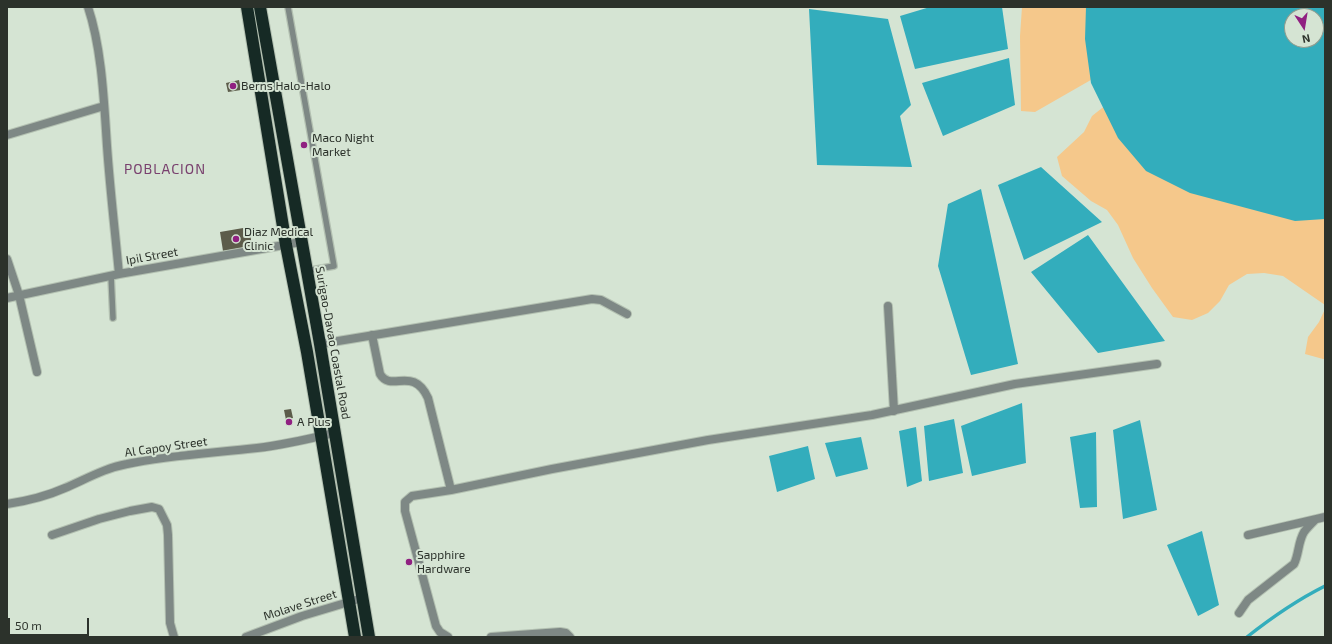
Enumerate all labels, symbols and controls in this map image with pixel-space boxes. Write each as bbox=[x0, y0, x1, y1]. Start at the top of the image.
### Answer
north arrow bbox=[1284, 8, 1324, 48]
text: N bbox=[1301, 32, 1312, 46]
place label: Berns Halo-Halo bbox=[241, 79, 331, 93]
marker: Berns Halo-Halo bbox=[228, 81, 238, 91]
place label: Maco Night Market bbox=[312, 131, 374, 159]
marker: Maco Night Market bbox=[299, 140, 309, 150]
district label: POBLACION bbox=[124, 161, 206, 177]
place label: Diaz Medical Clinic bbox=[244, 225, 313, 253]
marker: Diaz Medical Clinic bbox=[231, 234, 241, 244]
street label: Ipil Street bbox=[125, 244, 179, 268]
street label: Surigao-Davao Coastal Road bbox=[312, 265, 354, 421]
place label: A Plus bbox=[297, 415, 331, 429]
marker: A Plus bbox=[284, 417, 294, 427]
street label: Al Capoy Street bbox=[124, 434, 208, 460]
place label: Sapphire Hardware bbox=[417, 548, 471, 576]
marker: Sapphire Hardware bbox=[404, 557, 414, 567]
street label: Molave Street bbox=[262, 586, 338, 624]
scale bar bbox=[10, 610, 91, 636]
text: 50 m bbox=[15, 618, 42, 632]

